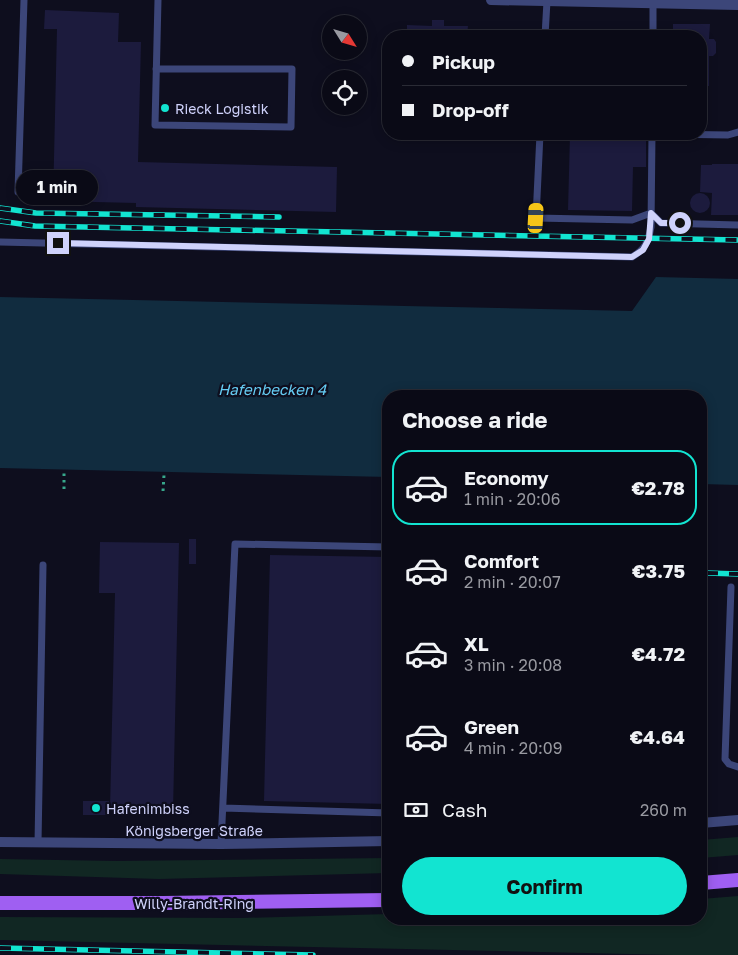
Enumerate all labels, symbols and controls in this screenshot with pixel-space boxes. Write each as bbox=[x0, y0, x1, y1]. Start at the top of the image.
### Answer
north arrow bbox=[322, 15, 368, 60]
map controls bbox=[322, 15, 367, 115]
text: Pickup bbox=[432, 50, 495, 73]
button: locate bbox=[322, 70, 367, 115]
text: Drop-off bbox=[432, 98, 509, 121]
place label: Rieck Logistik bbox=[175, 100, 269, 117]
marker: Rieck Logistik bbox=[159, 102, 171, 114]
callout: 1 min bbox=[17, 170, 99, 206]
text: 1 min bbox=[37, 177, 77, 197]
car bbox=[527, 203, 544, 233]
route start bbox=[669, 212, 691, 234]
route end bbox=[47, 232, 69, 254]
water label: Hafenbecken 4 bbox=[218, 380, 327, 398]
text: Choose a ride bbox=[402, 406, 548, 433]
icon: car bbox=[404, 465, 449, 510]
text: Economy bbox=[464, 466, 549, 489]
text: €2.78 bbox=[631, 476, 685, 499]
text: 1 min · 20:06 bbox=[464, 489, 560, 509]
icon: car bbox=[404, 548, 449, 593]
text: Comfort bbox=[464, 549, 539, 572]
text: €3.75 bbox=[632, 559, 685, 582]
text: 2 min · 20:07 bbox=[464, 572, 561, 592]
icon: car bbox=[404, 631, 449, 676]
text: XL bbox=[464, 632, 489, 655]
text: €4.72 bbox=[632, 642, 685, 665]
text: 3 min · 20:08 bbox=[464, 655, 562, 675]
icon: car bbox=[404, 714, 449, 759]
text: Green bbox=[464, 715, 519, 738]
text: €4.64 bbox=[630, 725, 685, 748]
text: 4 min · 20:09 bbox=[464, 738, 562, 758]
icon: cash bbox=[402, 796, 430, 824]
text: Cash bbox=[442, 798, 487, 821]
place label: Hafenimbiss bbox=[106, 800, 190, 817]
text: 260 m bbox=[640, 800, 687, 820]
marker: Hafenimbiss bbox=[90, 802, 102, 814]
street label: Königsberger Straße bbox=[125, 822, 263, 839]
button: Confirm bbox=[402, 857, 687, 915]
street label: Willy-Brandt-Ring bbox=[134, 895, 254, 912]

